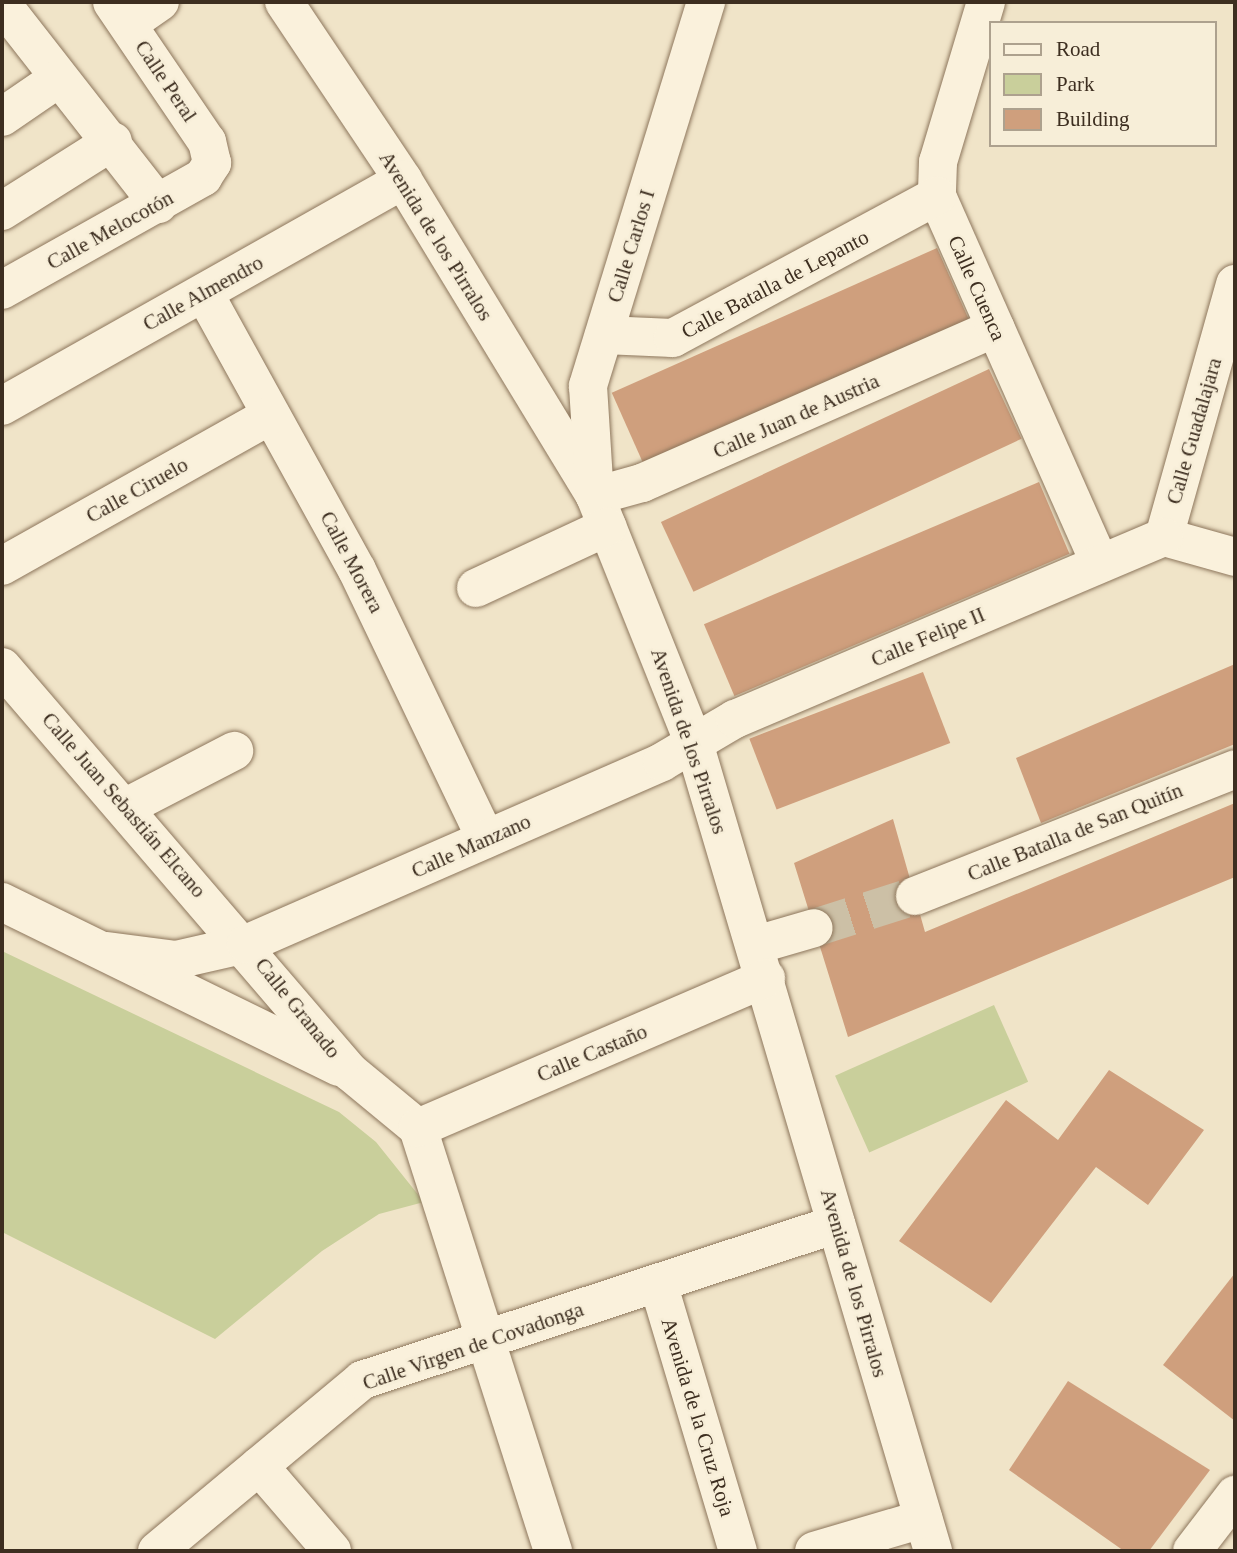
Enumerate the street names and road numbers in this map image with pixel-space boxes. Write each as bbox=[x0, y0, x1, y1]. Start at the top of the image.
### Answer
street label: Calle Peral bbox=[130, 36, 202, 126]
street label: Avenida de los Pirralos bbox=[374, 147, 498, 325]
street label: Calle Melocotón bbox=[42, 185, 178, 275]
street label: Calle Carlos I bbox=[602, 187, 660, 305]
street label: Calle Batalla de Lepanto bbox=[677, 224, 873, 344]
street label: Calle Cuenca bbox=[943, 231, 1011, 345]
street label: Calle Almendro bbox=[138, 249, 268, 337]
street label: Calle Guadalajara bbox=[1161, 355, 1227, 507]
street label: Calle Juan de Austria bbox=[709, 368, 883, 464]
street label: Calle Ciruelo bbox=[82, 452, 192, 528]
street label: Calle Morera bbox=[315, 507, 389, 617]
street label: Calle Felipe II bbox=[867, 602, 989, 672]
street label: Avenida de los Pirralos bbox=[645, 645, 733, 837]
street label: Calle Juan Sebastián Elcano bbox=[37, 707, 211, 903]
street label: Calle Batalla de San Quitín bbox=[964, 777, 1186, 887]
street label: Calle Manzano bbox=[408, 809, 534, 883]
street label: Calle Granado bbox=[250, 953, 346, 1063]
street label: Calle Castaño bbox=[533, 1019, 651, 1087]
street label: Avenida de los Pirralos bbox=[815, 1186, 893, 1380]
street label: Calle Virgen de Covadonga bbox=[359, 1296, 587, 1396]
street label: Avenida de la Cruz Roja bbox=[656, 1315, 740, 1519]

